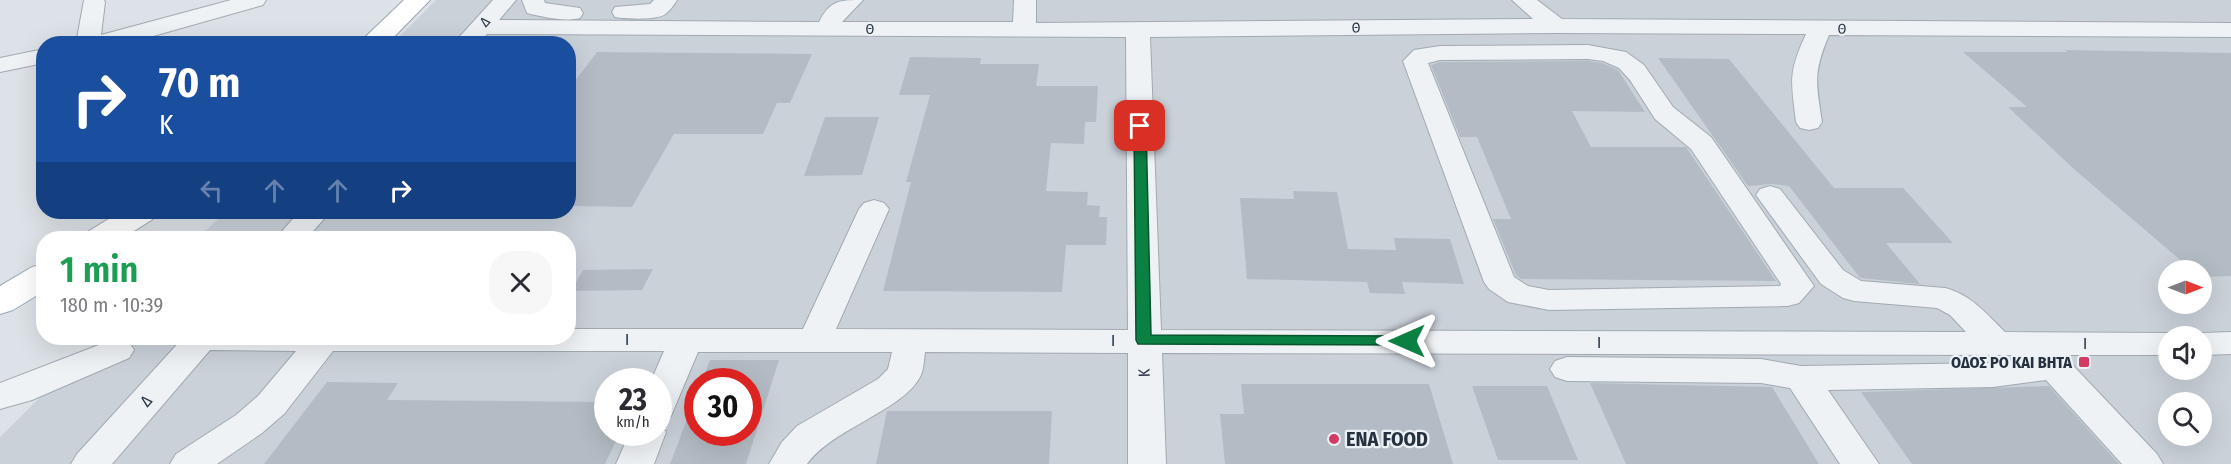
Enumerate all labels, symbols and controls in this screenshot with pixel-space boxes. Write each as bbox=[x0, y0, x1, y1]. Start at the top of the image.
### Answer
street label: Δ bbox=[476, 13, 494, 31]
street label: Θ bbox=[1351, 19, 1361, 37]
street label: Θ bbox=[1837, 20, 1847, 38]
street label: Θ bbox=[866, 21, 875, 38]
text: 70 m bbox=[159, 58, 240, 108]
icon: right bbox=[60, 60, 138, 138]
pin bbox=[1114, 100, 1165, 151]
text: Κ bbox=[159, 109, 173, 141]
icon: arrive bbox=[1123, 109, 1156, 142]
icon: left bbox=[195, 174, 228, 207]
icon: ahead bbox=[258, 174, 291, 207]
icon: ahead bbox=[321, 174, 354, 207]
icon: right bbox=[384, 174, 417, 207]
text: 1 min bbox=[60, 248, 138, 292]
button: close bbox=[489, 251, 552, 314]
north arrow bbox=[2158, 260, 2212, 314]
map controls bbox=[2158, 260, 2212, 446]
text: 180 m · 10:39 bbox=[60, 293, 163, 317]
position arrow bbox=[1375, 309, 1439, 373]
button: sound bbox=[2158, 326, 2212, 380]
street label: Ι bbox=[625, 330, 629, 349]
street label: Ι bbox=[1111, 331, 1115, 350]
street label: Ι bbox=[1597, 333, 1601, 352]
street label: Ι bbox=[2083, 334, 2087, 353]
place label: ΟΔΟΣ ΡΟ ΚΑΙ ΒΗΤΑ bbox=[1951, 353, 2072, 372]
marker: ΟΔΟΣ ΡΟ ΚΑΙ ΒΗΤΑ bbox=[2077, 355, 2091, 369]
speed limit sign: 30 bbox=[684, 368, 762, 446]
street label: Κ bbox=[1134, 368, 1154, 378]
text: 23 bbox=[619, 382, 647, 418]
street label: Δ bbox=[136, 391, 156, 411]
button: search bbox=[2158, 392, 2212, 446]
text: km/h bbox=[616, 413, 650, 431]
place label: ENA FOOD bbox=[1346, 427, 1428, 451]
marker: ENA FOOD bbox=[1327, 432, 1341, 446]

